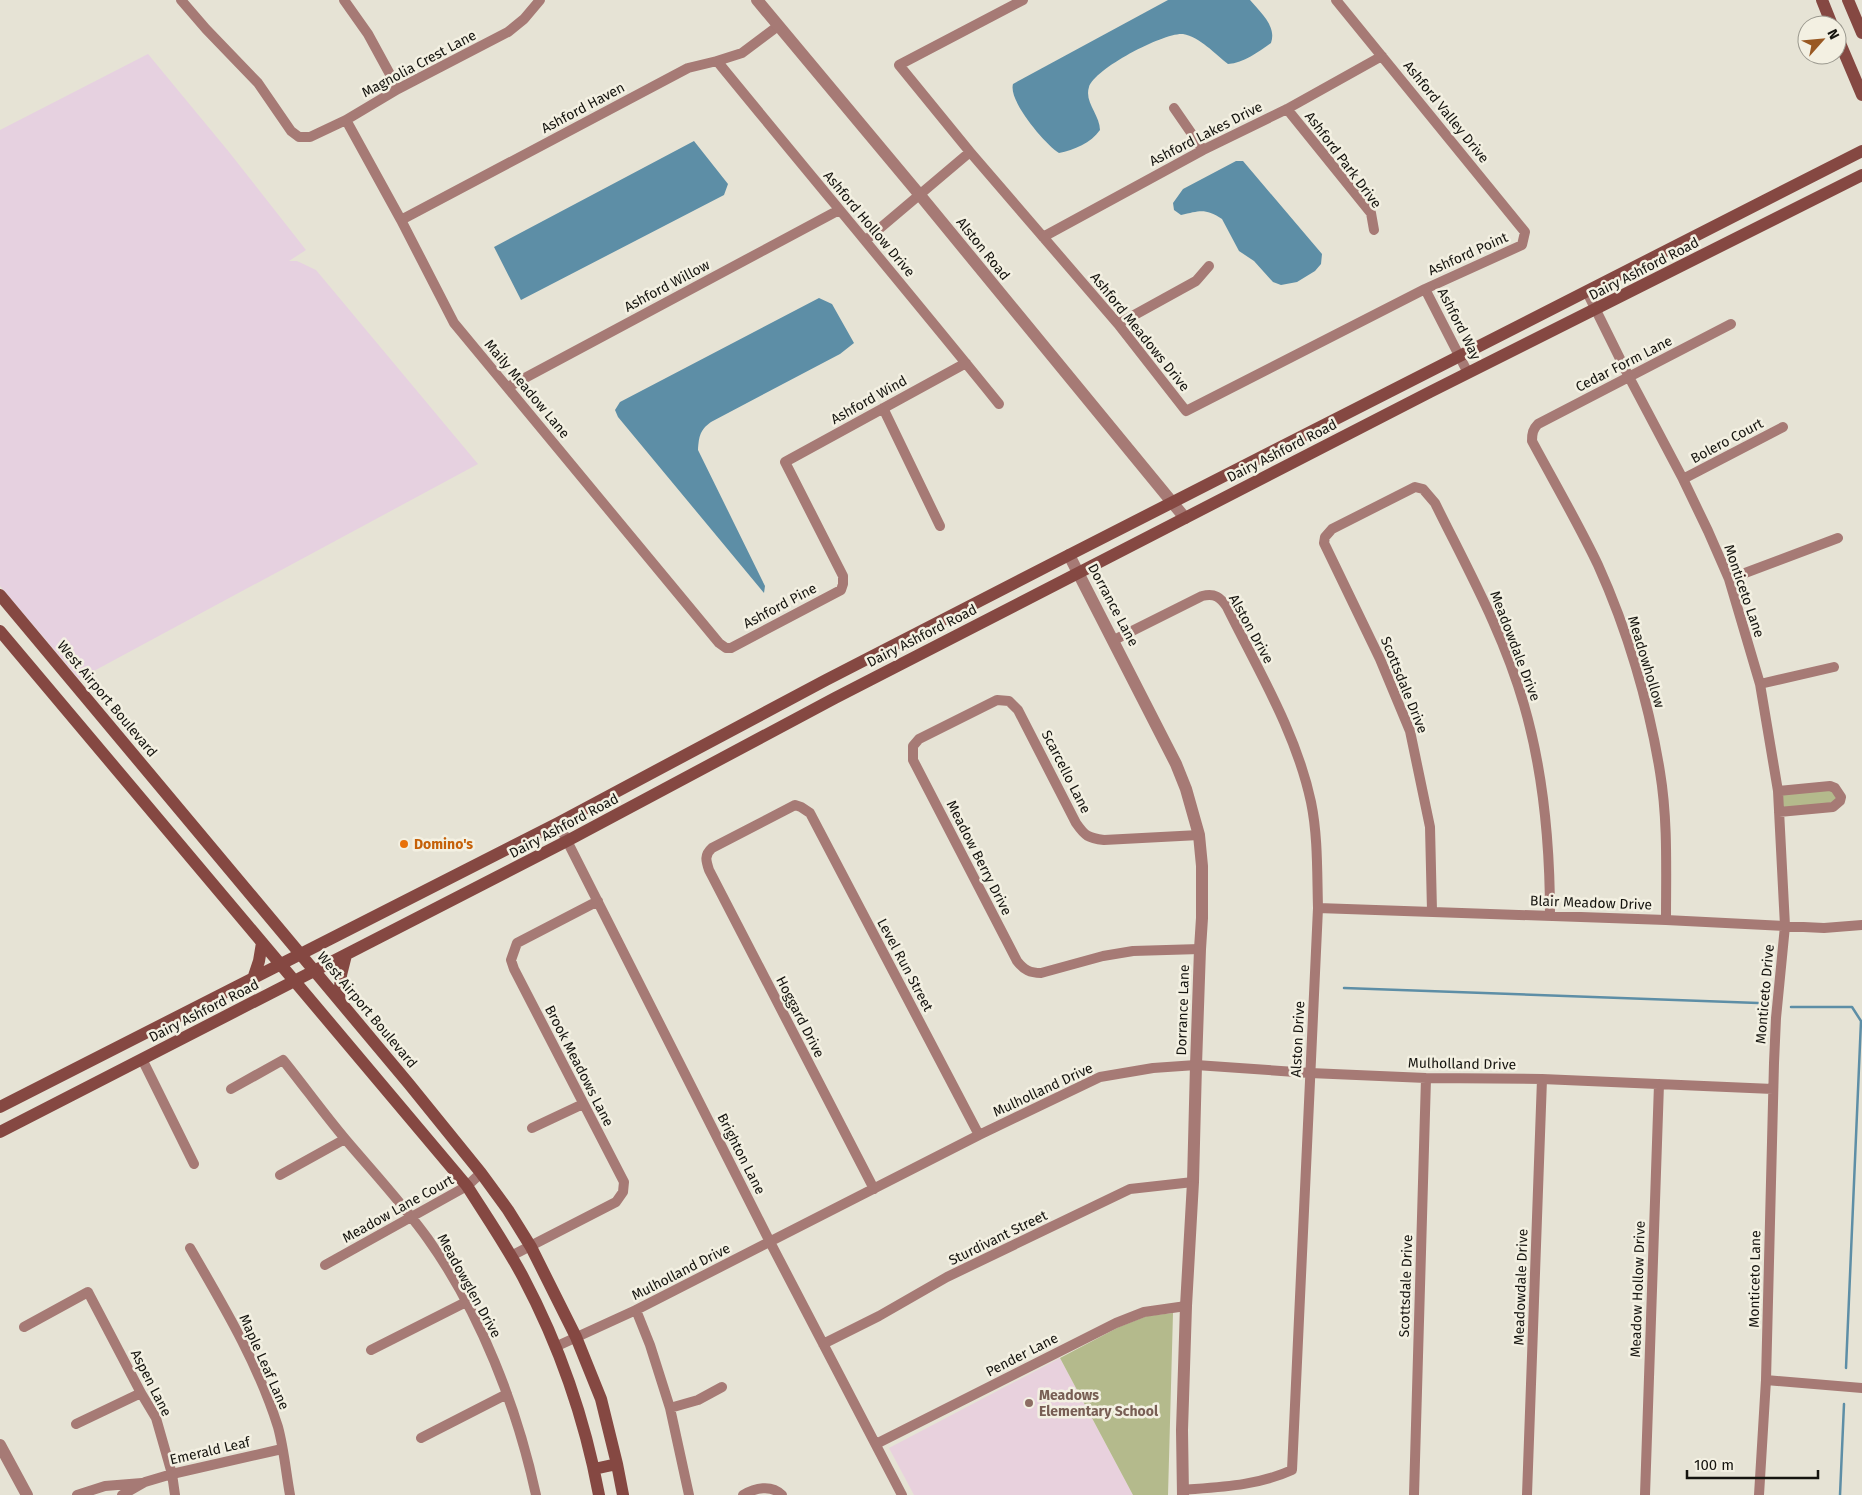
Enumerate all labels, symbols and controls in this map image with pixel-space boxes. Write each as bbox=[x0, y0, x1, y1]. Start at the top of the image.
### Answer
north arrow bbox=[1797, 15, 1847, 65]
text: N bbox=[1823, 26, 1843, 42]
street label: Magnolia Crest Lane bbox=[359, 27, 479, 101]
street label: Ashford Valley Drive bbox=[1400, 58, 1492, 166]
street label: Ashford Haven bbox=[538, 79, 628, 137]
street label: Ashford Lakes Drive bbox=[1147, 98, 1265, 170]
street label: Ashford Park Drive bbox=[1301, 108, 1385, 212]
street label: Ashford Hollow Drive bbox=[820, 168, 918, 280]
street label: Alston Road bbox=[953, 214, 1013, 284]
street label: Ashford Point bbox=[1425, 228, 1511, 279]
street label: Dairy Ashford Road bbox=[1586, 234, 1702, 304]
street label: Ashford Willow bbox=[621, 256, 713, 316]
street label: Ashford Meadows Drive bbox=[1087, 269, 1193, 395]
street label: Ashford Way bbox=[1434, 285, 1484, 363]
street label: Cedar Form Lane bbox=[1573, 332, 1675, 396]
street label: Maily Meadow Lane bbox=[481, 336, 573, 442]
street label: Ashford Wind bbox=[828, 372, 910, 428]
street label: Bolero Court bbox=[1688, 414, 1767, 467]
street label: Dairy Ashford Road bbox=[1224, 416, 1340, 486]
street label: Monticeto Lane bbox=[1720, 542, 1768, 640]
street label: Dorrance Lane bbox=[1084, 561, 1142, 649]
street label: Ashford Pine bbox=[740, 580, 820, 632]
street label: Meadowdale Drive bbox=[1486, 589, 1544, 703]
street label: Alston Drive bbox=[1225, 591, 1277, 667]
street label: Dairy Ashford Road bbox=[864, 601, 980, 671]
street label: Meadowhollow bbox=[1624, 614, 1668, 710]
street label: Scottsdale Drive bbox=[1377, 634, 1431, 736]
street label: West Airport Boulevard bbox=[53, 637, 161, 761]
street label: Scarcello Lane bbox=[1038, 728, 1094, 816]
street label: Dairy Ashford Road bbox=[506, 790, 622, 862]
street label: Meadow Berry Drive bbox=[943, 798, 1015, 918]
place label: Domino's bbox=[414, 836, 473, 853]
marker: Domino's bbox=[398, 838, 410, 850]
street label: Blair Meadow Drive bbox=[1530, 892, 1652, 914]
street label: Level Run Street bbox=[873, 916, 937, 1015]
street label: Monticeto Drive bbox=[1752, 944, 1778, 1044]
street label: West Airport Boulevard bbox=[313, 948, 421, 1072]
street label: Dorrance Lane bbox=[1173, 964, 1193, 1056]
street label: Hoggard Drive bbox=[772, 973, 828, 1061]
street label: Dairy Ashford Road bbox=[146, 976, 262, 1046]
street label: Alston Drive bbox=[1288, 1000, 1308, 1078]
street label: Brook Meadows Lane bbox=[541, 1003, 617, 1129]
street label: Mulholland Drive bbox=[1408, 1055, 1516, 1073]
street label: Mulholland Drive bbox=[990, 1059, 1096, 1121]
street label: Brighton Lane bbox=[713, 1111, 769, 1197]
street label: Meadow Lane Court bbox=[339, 1171, 457, 1247]
street label: Sturdivant Street bbox=[946, 1206, 1051, 1269]
street label: Meadow Hollow Drive bbox=[1627, 1220, 1649, 1358]
street label: Meadowdale Drive bbox=[1510, 1228, 1532, 1346]
street label: Monticeto Lane bbox=[1746, 1230, 1764, 1328]
street label: Meadowglen Drive bbox=[433, 1231, 505, 1341]
street label: Scottsdale Drive bbox=[1396, 1234, 1416, 1338]
street label: Mulholland Drive bbox=[629, 1240, 733, 1304]
street label: Maple Leaf Lane bbox=[235, 1312, 293, 1412]
street label: Pender Lane bbox=[983, 1330, 1061, 1380]
street label: Aspen Lane bbox=[127, 1347, 175, 1419]
place label: Meadows Elementary School bbox=[1039, 1387, 1159, 1420]
marker: Meadows Elementary School bbox=[1023, 1397, 1035, 1409]
street label: Emerald Leaf bbox=[168, 1433, 253, 1468]
scale bar bbox=[1687, 1448, 1818, 1480]
text: 100 m bbox=[1694, 1456, 1734, 1474]

